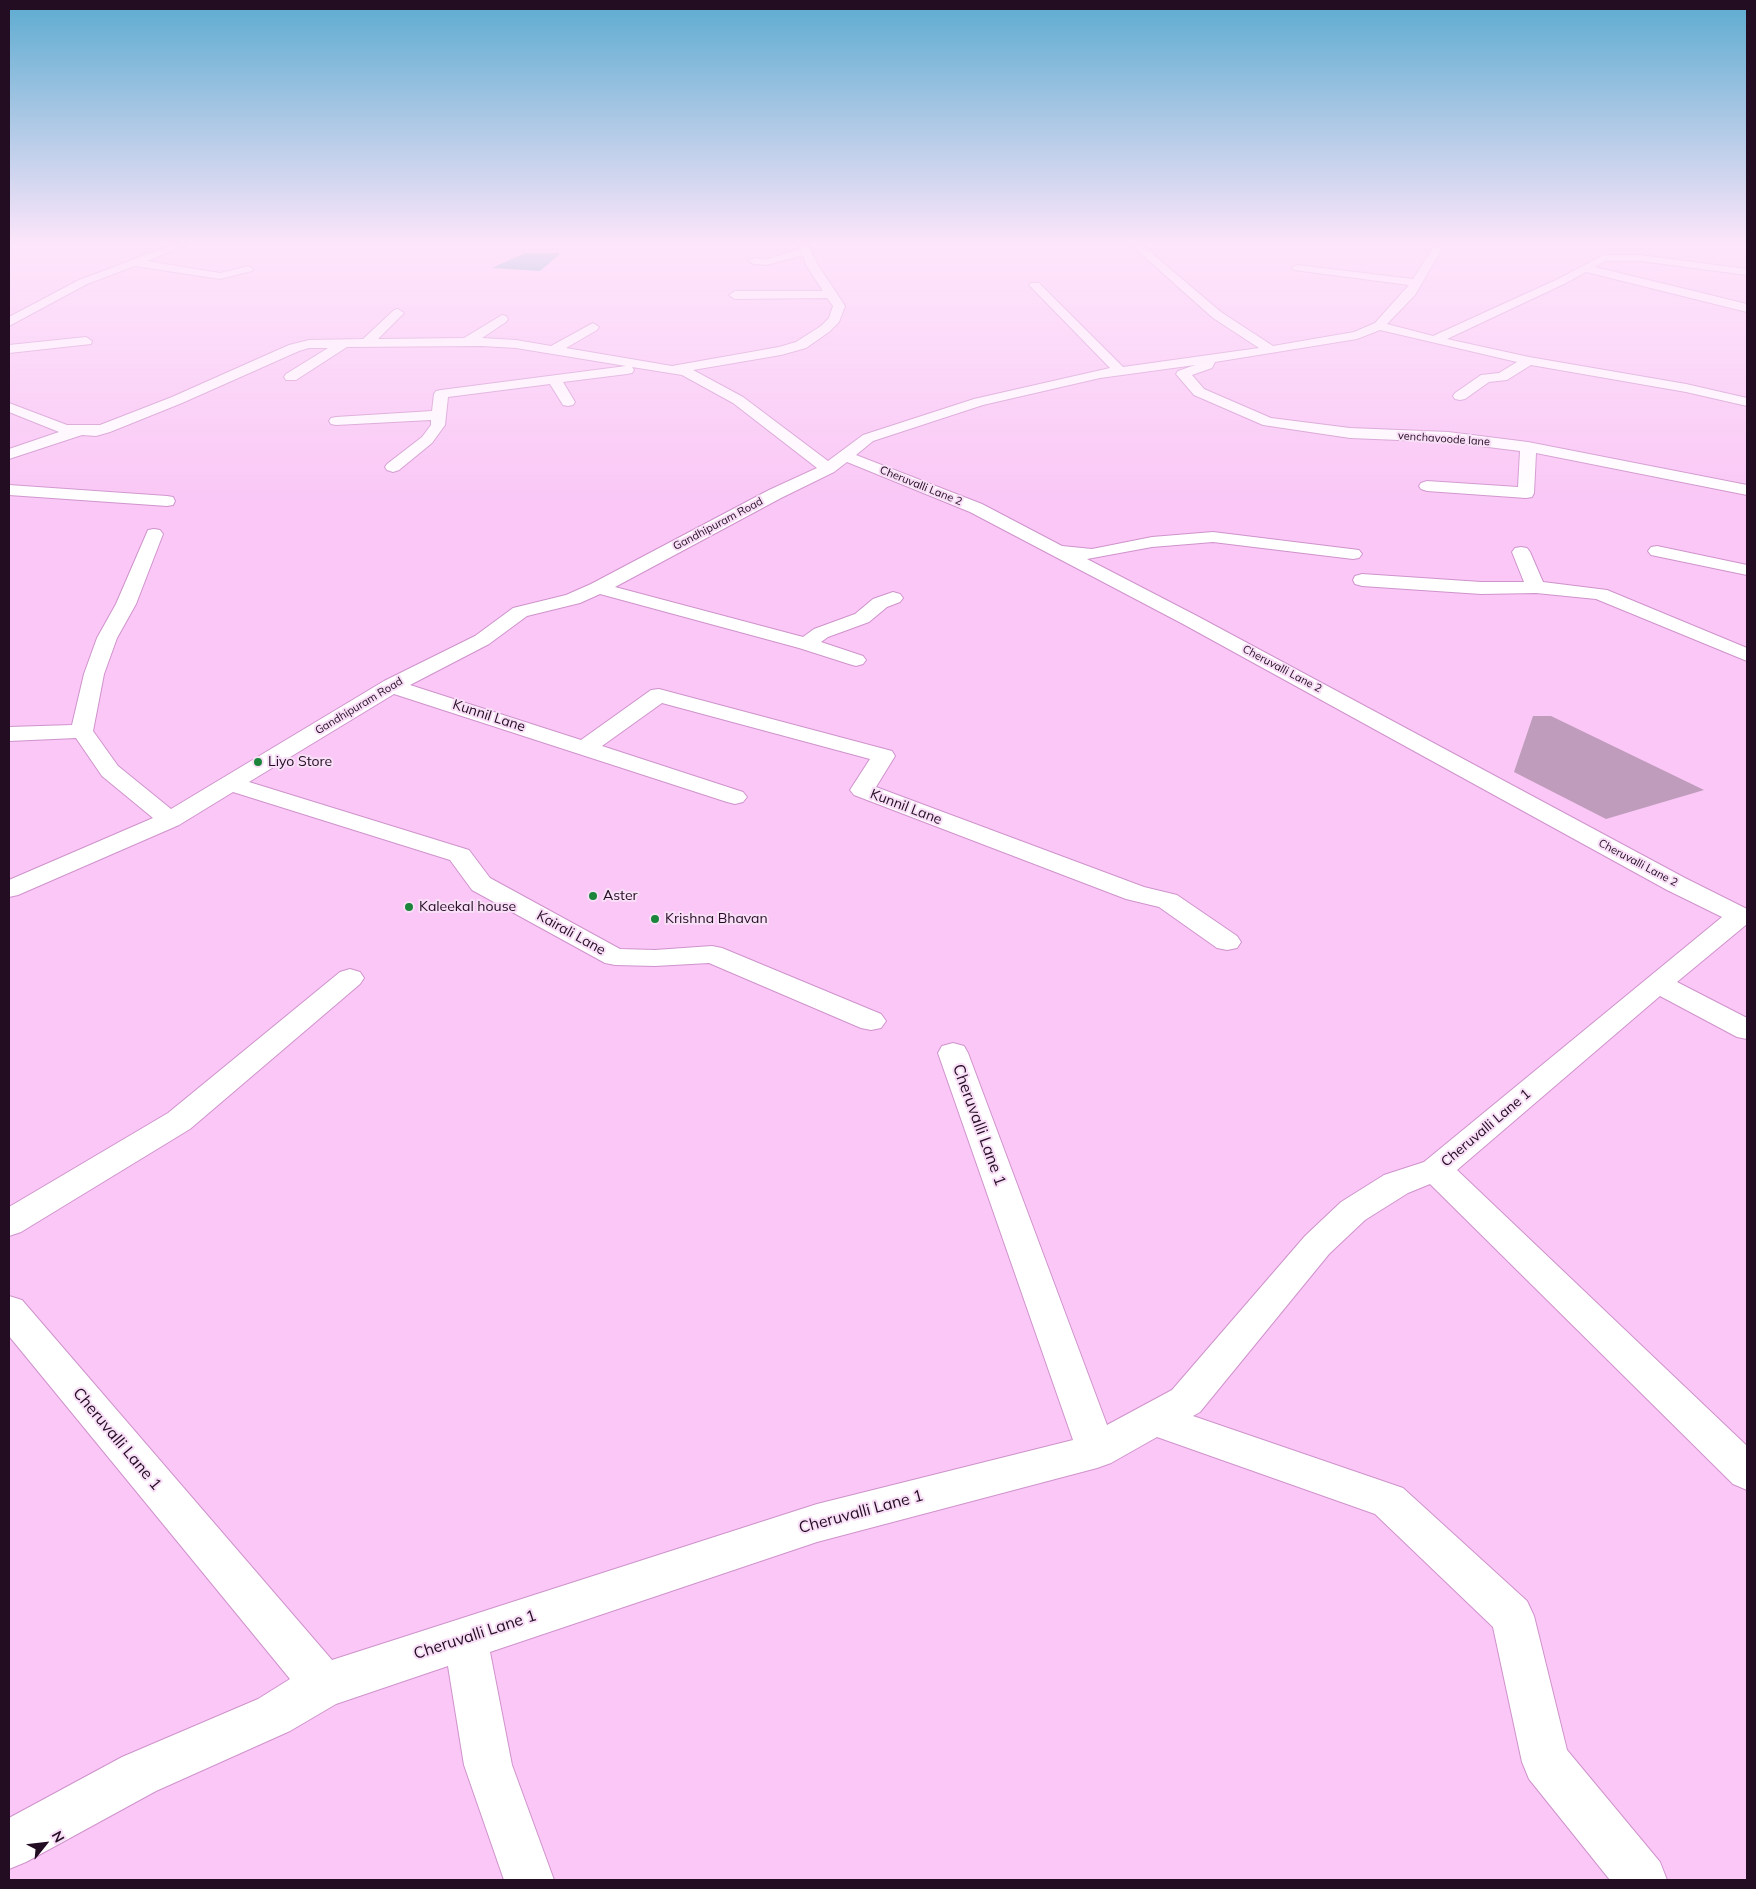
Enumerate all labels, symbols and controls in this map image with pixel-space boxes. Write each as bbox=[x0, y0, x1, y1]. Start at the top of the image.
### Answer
street label: venchavoode lane bbox=[1398, 429, 1490, 449]
street label: Cheruvalli Lane 2 bbox=[878, 463, 964, 509]
street label: Gandhipuram Road bbox=[671, 495, 765, 553]
street label: Cheruvalli Lane 2 bbox=[1240, 643, 1324, 695]
street label: Gandhipuram Road bbox=[313, 675, 405, 737]
street label: Kunnil Lane bbox=[451, 696, 527, 736]
place label: Liyo Store bbox=[268, 754, 332, 770]
marker: Liyo Store bbox=[252, 756, 264, 768]
street label: Kunnil Lane bbox=[868, 786, 944, 828]
street label: Cheruvalli Lane 2 bbox=[1596, 837, 1680, 889]
place label: Aster bbox=[603, 888, 638, 904]
marker: Aster bbox=[587, 890, 599, 902]
place label: Kaleekal house bbox=[419, 899, 516, 915]
marker: Kaleekal house bbox=[403, 901, 415, 913]
street label: Kairali Lane bbox=[534, 907, 608, 959]
place label: Krishna Bhavan bbox=[665, 911, 768, 927]
marker: Krishna Bhavan bbox=[649, 913, 661, 925]
street label: Cheruvalli Lane 1 bbox=[948, 1062, 1010, 1188]
street label: Cheruvalli Lane 1 bbox=[1438, 1086, 1534, 1170]
street label: Cheruvalli Lane 1 bbox=[69, 1384, 165, 1494]
street label: Cheruvalli Lane 1 bbox=[797, 1486, 925, 1538]
street label: Cheruvalli Lane 1 bbox=[411, 1606, 539, 1664]
north arrow bbox=[20, 1819, 70, 1869]
text: N bbox=[48, 1828, 69, 1846]

